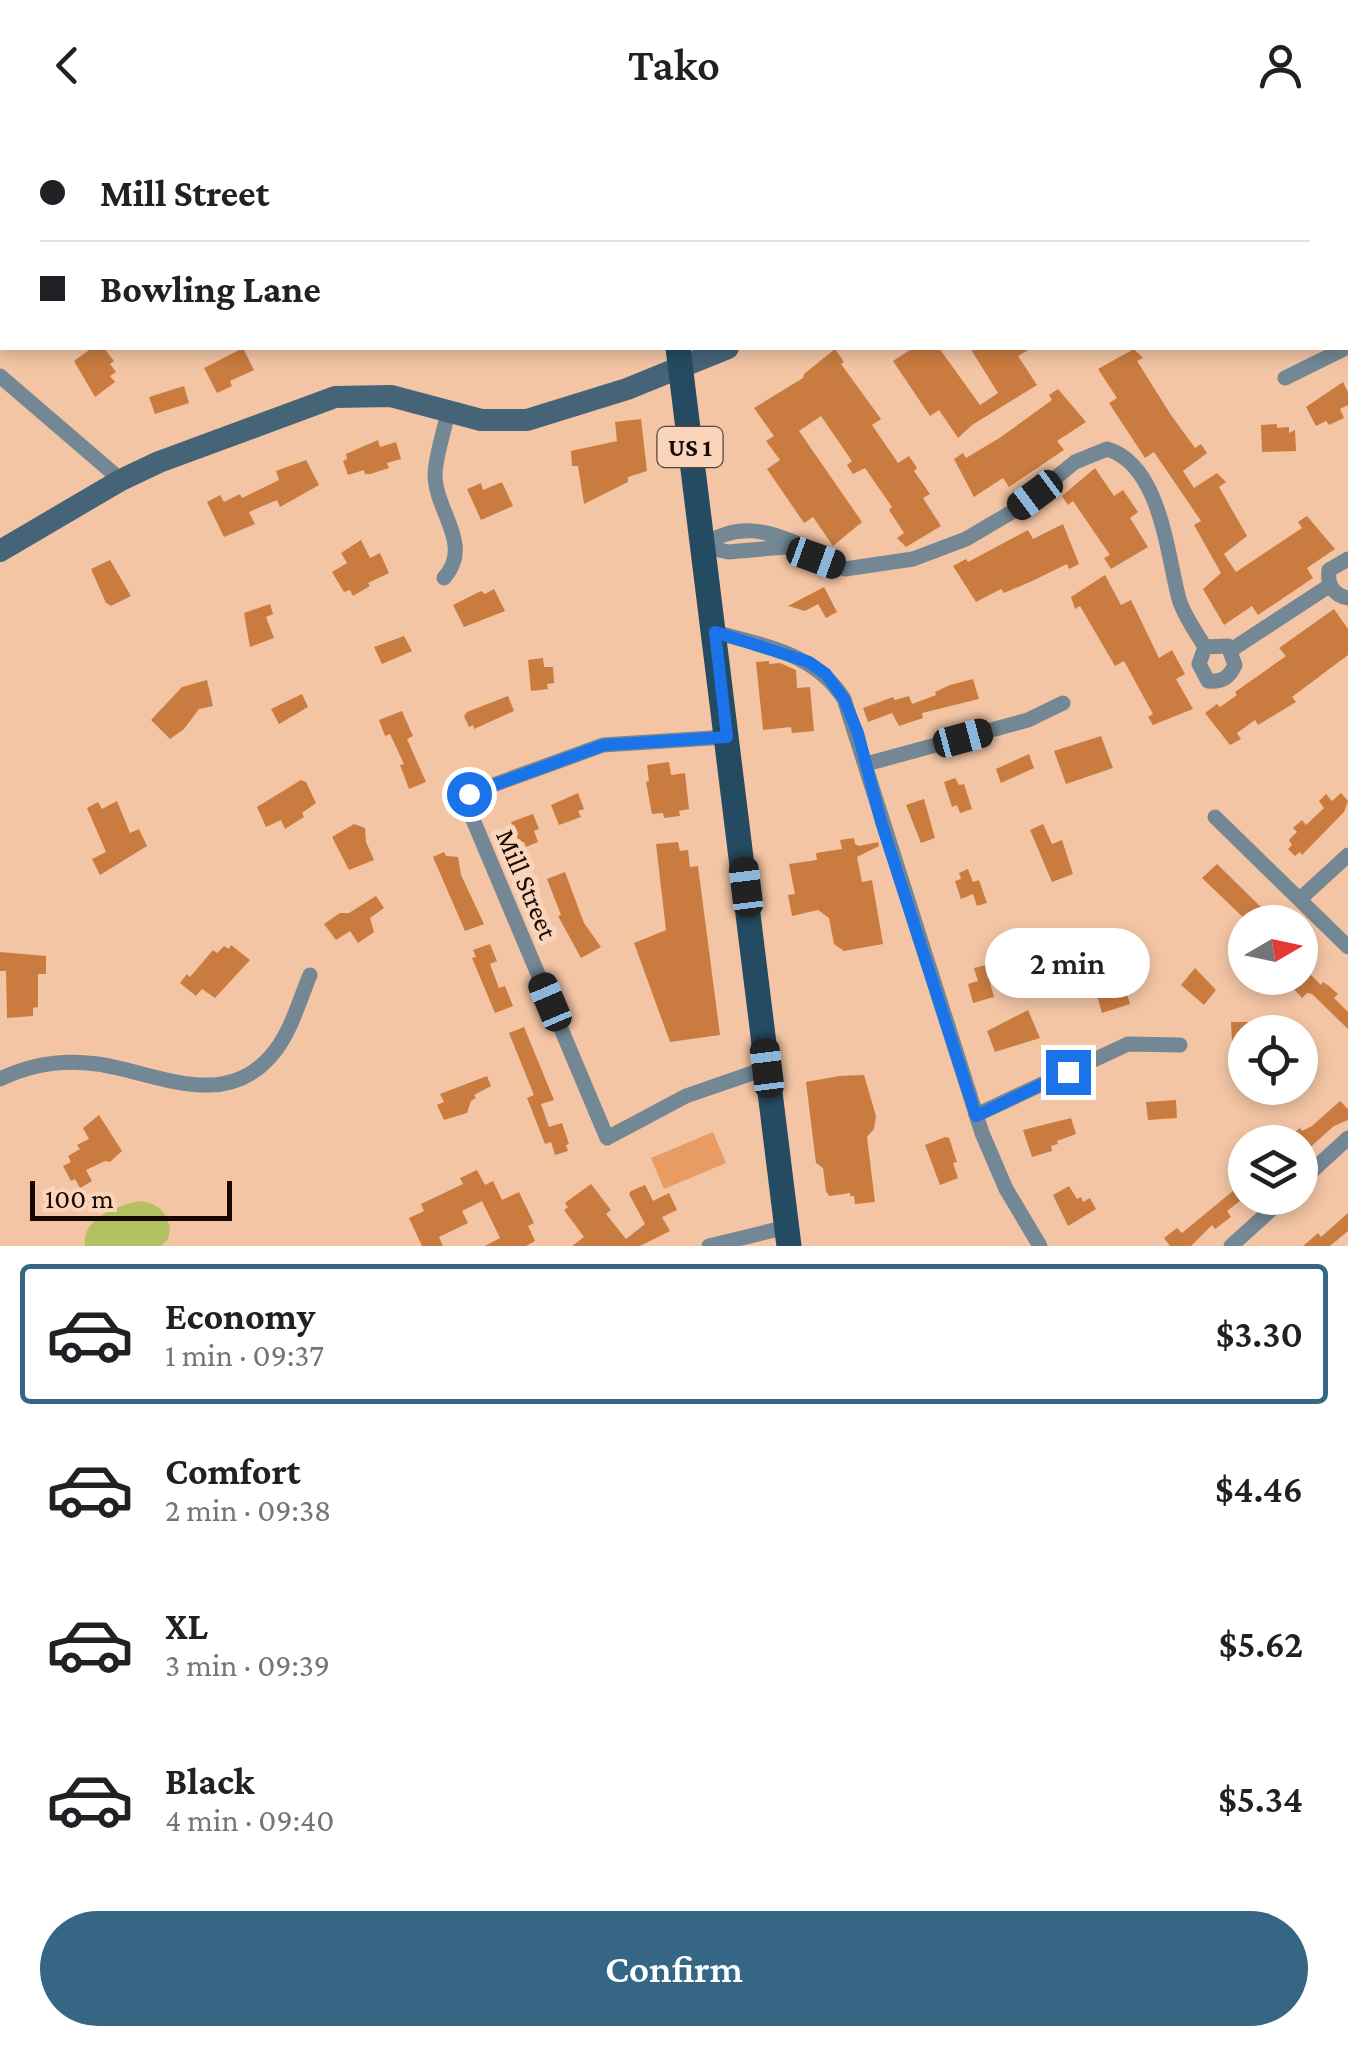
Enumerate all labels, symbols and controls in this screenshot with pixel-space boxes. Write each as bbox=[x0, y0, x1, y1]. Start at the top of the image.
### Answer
icon: back bbox=[40, 38, 95, 93]
icon: person bbox=[1253, 38, 1308, 93]
text: Tako bbox=[628, 40, 720, 90]
text: Mill Street bbox=[100, 172, 269, 214]
text: Bowling Lane bbox=[100, 268, 321, 310]
road number: US 1 bbox=[658, 427, 722, 467]
car bbox=[1002, 465, 1068, 525]
car bbox=[783, 534, 849, 582]
car bbox=[930, 716, 996, 760]
route start bbox=[447, 772, 492, 817]
street label: Mill Street bbox=[490, 824, 564, 944]
car bbox=[727, 855, 765, 919]
north arrow bbox=[1228, 905, 1318, 995]
map controls bbox=[1228, 905, 1318, 1215]
callout: 2 min bbox=[986, 927, 1150, 997]
text: 2 min bbox=[1030, 945, 1105, 981]
car bbox=[524, 969, 576, 1035]
button: locate bbox=[1228, 1015, 1318, 1105]
car bbox=[748, 1036, 786, 1100]
route end bbox=[1046, 1050, 1091, 1095]
button: layers bbox=[1228, 1125, 1318, 1215]
scale bar bbox=[30, 1176, 232, 1220]
text: 100 m bbox=[45, 1183, 114, 1214]
icon: car bbox=[45, 1289, 135, 1379]
text: Economy bbox=[165, 1295, 315, 1337]
text: $3.30 bbox=[1216, 1313, 1303, 1355]
text: 1 min · 09:37 bbox=[165, 1337, 324, 1373]
icon: car bbox=[45, 1444, 135, 1534]
text: Comfort bbox=[165, 1450, 301, 1492]
text: $4.46 bbox=[1215, 1468, 1303, 1510]
text: 2 min · 09:38 bbox=[165, 1492, 331, 1528]
icon: car bbox=[45, 1599, 135, 1689]
text: XL bbox=[165, 1605, 208, 1647]
text: $5.62 bbox=[1219, 1623, 1303, 1665]
text: 3 min · 09:39 bbox=[165, 1647, 330, 1683]
icon: car bbox=[45, 1754, 135, 1844]
text: Black bbox=[165, 1760, 254, 1802]
text: $5.34 bbox=[1218, 1778, 1303, 1820]
text: 4 min · 09:40 bbox=[165, 1802, 334, 1838]
button: Confirm bbox=[40, 1911, 1308, 2026]

